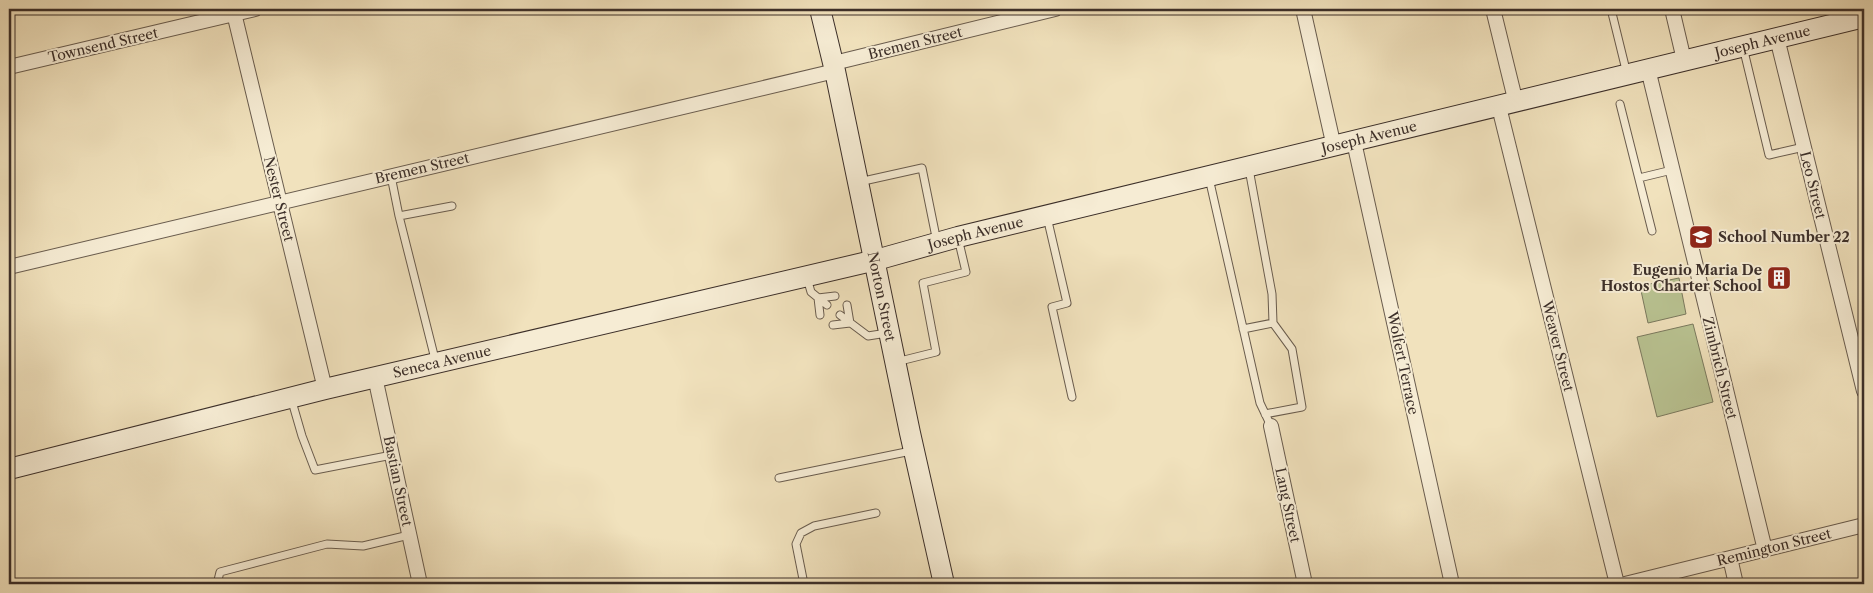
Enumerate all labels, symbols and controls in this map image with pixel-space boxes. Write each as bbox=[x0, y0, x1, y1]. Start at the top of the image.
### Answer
street label: Joseph Avenue bbox=[1711, 21, 1812, 62]
street label: Bremen Street bbox=[866, 23, 964, 63]
street label: Townsend Street bbox=[46, 24, 160, 66]
street label: Joseph Avenue bbox=[1317, 117, 1419, 158]
street label: Bremen Street bbox=[373, 148, 471, 188]
street label: Leo Street bbox=[1796, 149, 1830, 221]
street label: Nester Street bbox=[260, 155, 298, 243]
street label: Joseph Avenue bbox=[924, 212, 1025, 255]
school or university icon: School Number 22 bbox=[1688, 224, 1714, 250]
place label: School Number 22 bbox=[1718, 228, 1850, 246]
street label: Norton Street bbox=[864, 250, 900, 343]
place label: Eugenio Maria De Hostos Charter School bbox=[1601, 261, 1762, 295]
building icon: Eugenio Maria De Hostos Charter School bbox=[1766, 265, 1792, 291]
street label: Weaver Street bbox=[1538, 298, 1578, 393]
street label: Wolfert Terrace bbox=[1383, 309, 1423, 416]
street label: Zimbrich Street bbox=[1699, 315, 1741, 421]
street label: Seneca Avenue bbox=[391, 341, 493, 382]
street label: Bastian Street bbox=[380, 434, 416, 528]
street label: Lang Street bbox=[1271, 466, 1305, 544]
street label: Remington Street bbox=[1715, 524, 1833, 570]

